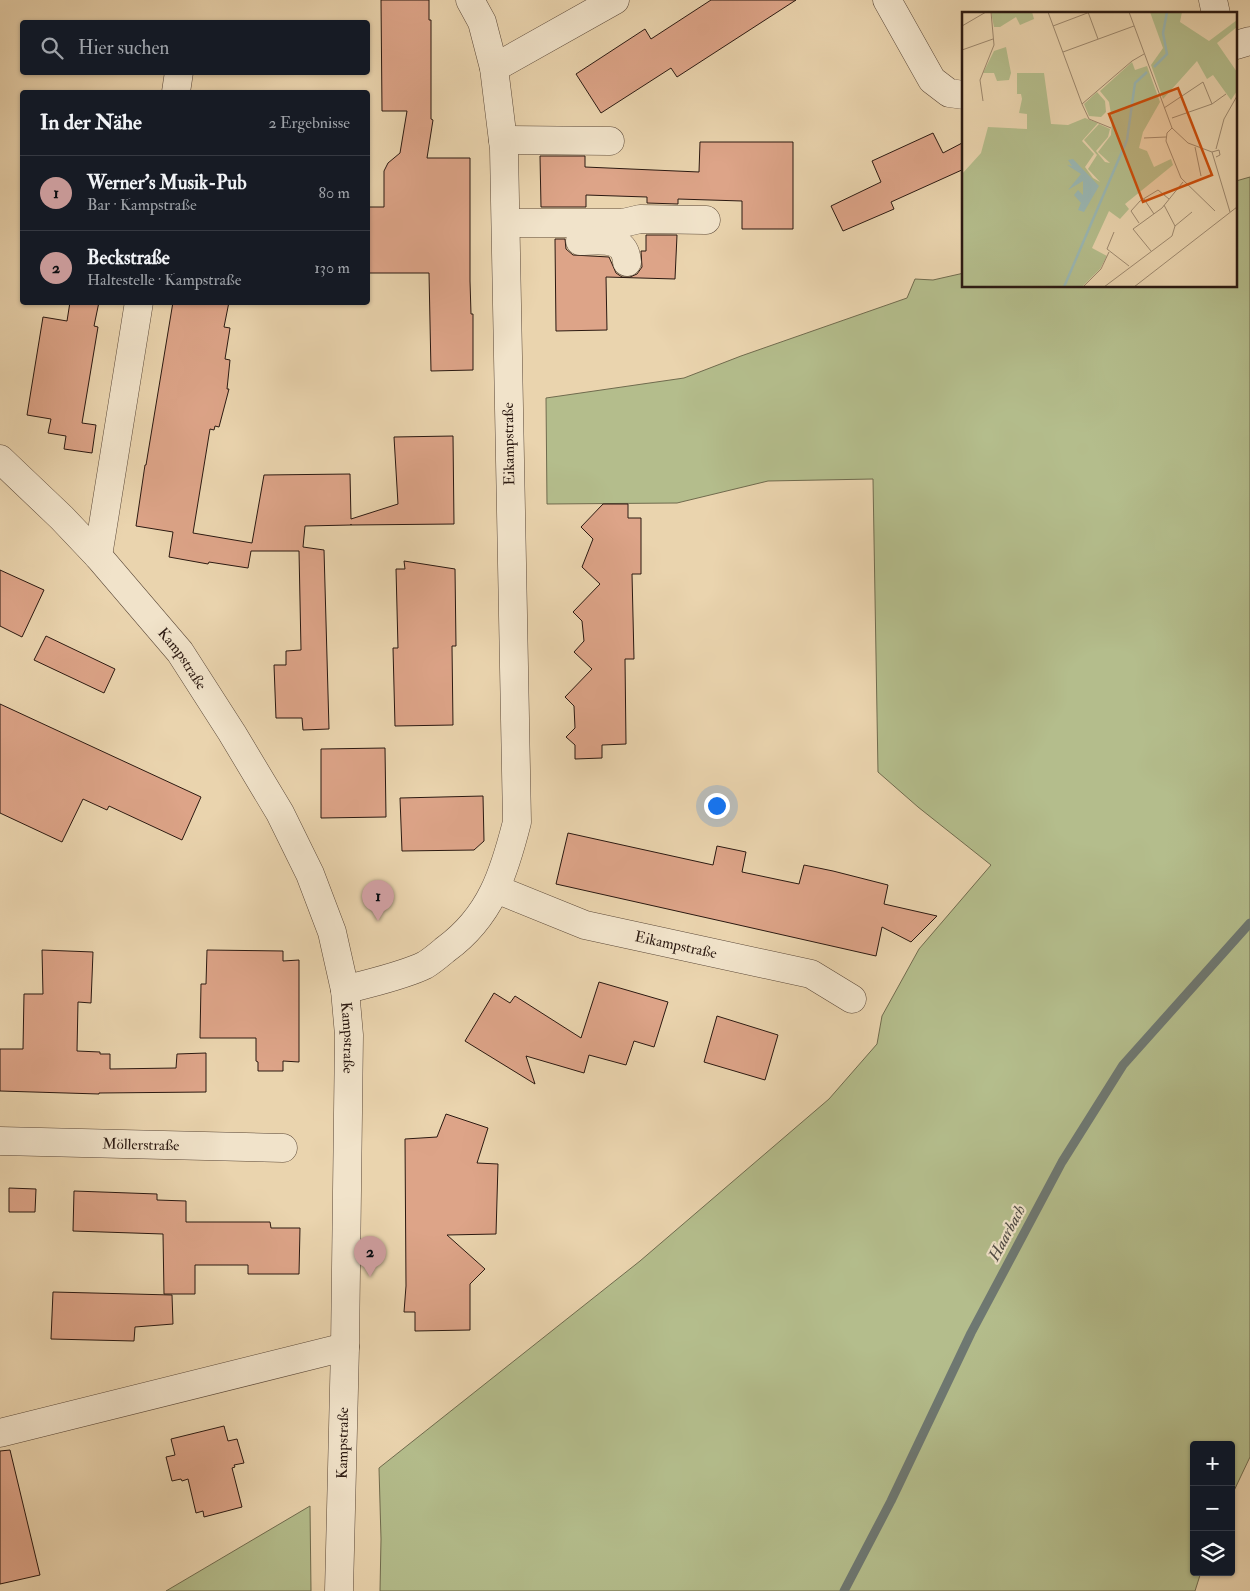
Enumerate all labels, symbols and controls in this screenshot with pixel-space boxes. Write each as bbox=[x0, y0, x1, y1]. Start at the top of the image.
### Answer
inset map bbox=[962, 12, 1238, 288]
search box bbox=[20, 20, 370, 75]
icon: search bbox=[38, 34, 66, 62]
text: Hier suchen bbox=[78, 36, 169, 60]
text: In der Nähe bbox=[40, 109, 142, 136]
text: 2 Ergebnisse bbox=[269, 113, 350, 133]
text: Werner's Musik-Pub bbox=[87, 171, 246, 195]
text: 1 bbox=[53, 183, 59, 203]
text: 80 m bbox=[319, 183, 350, 203]
text: Bar · Kampstraße bbox=[87, 195, 197, 215]
text: Beckstraße bbox=[87, 246, 170, 270]
text: 2 bbox=[52, 258, 60, 278]
text: 130 m bbox=[314, 258, 350, 278]
text: Haltestelle · Kampstraße bbox=[87, 270, 241, 290]
street label: Eikampstraße bbox=[499, 402, 520, 486]
street label: Kampstraße bbox=[154, 624, 211, 693]
your location bbox=[704, 793, 730, 819]
pin: 1 bbox=[362, 880, 394, 921]
street label: Eikampstraße bbox=[633, 927, 719, 963]
street label: Kampstraße bbox=[337, 1001, 359, 1074]
street label: Möllerstraße bbox=[102, 1134, 180, 1155]
water label: Haarbach bbox=[983, 1202, 1030, 1265]
pin: 2 bbox=[354, 1236, 386, 1277]
street label: Kampstraße bbox=[333, 1407, 354, 1479]
map controls bbox=[1190, 1441, 1235, 1576]
button: + bbox=[1190, 1441, 1235, 1486]
button: − bbox=[1190, 1486, 1235, 1531]
button: layers bbox=[1190, 1531, 1235, 1576]

